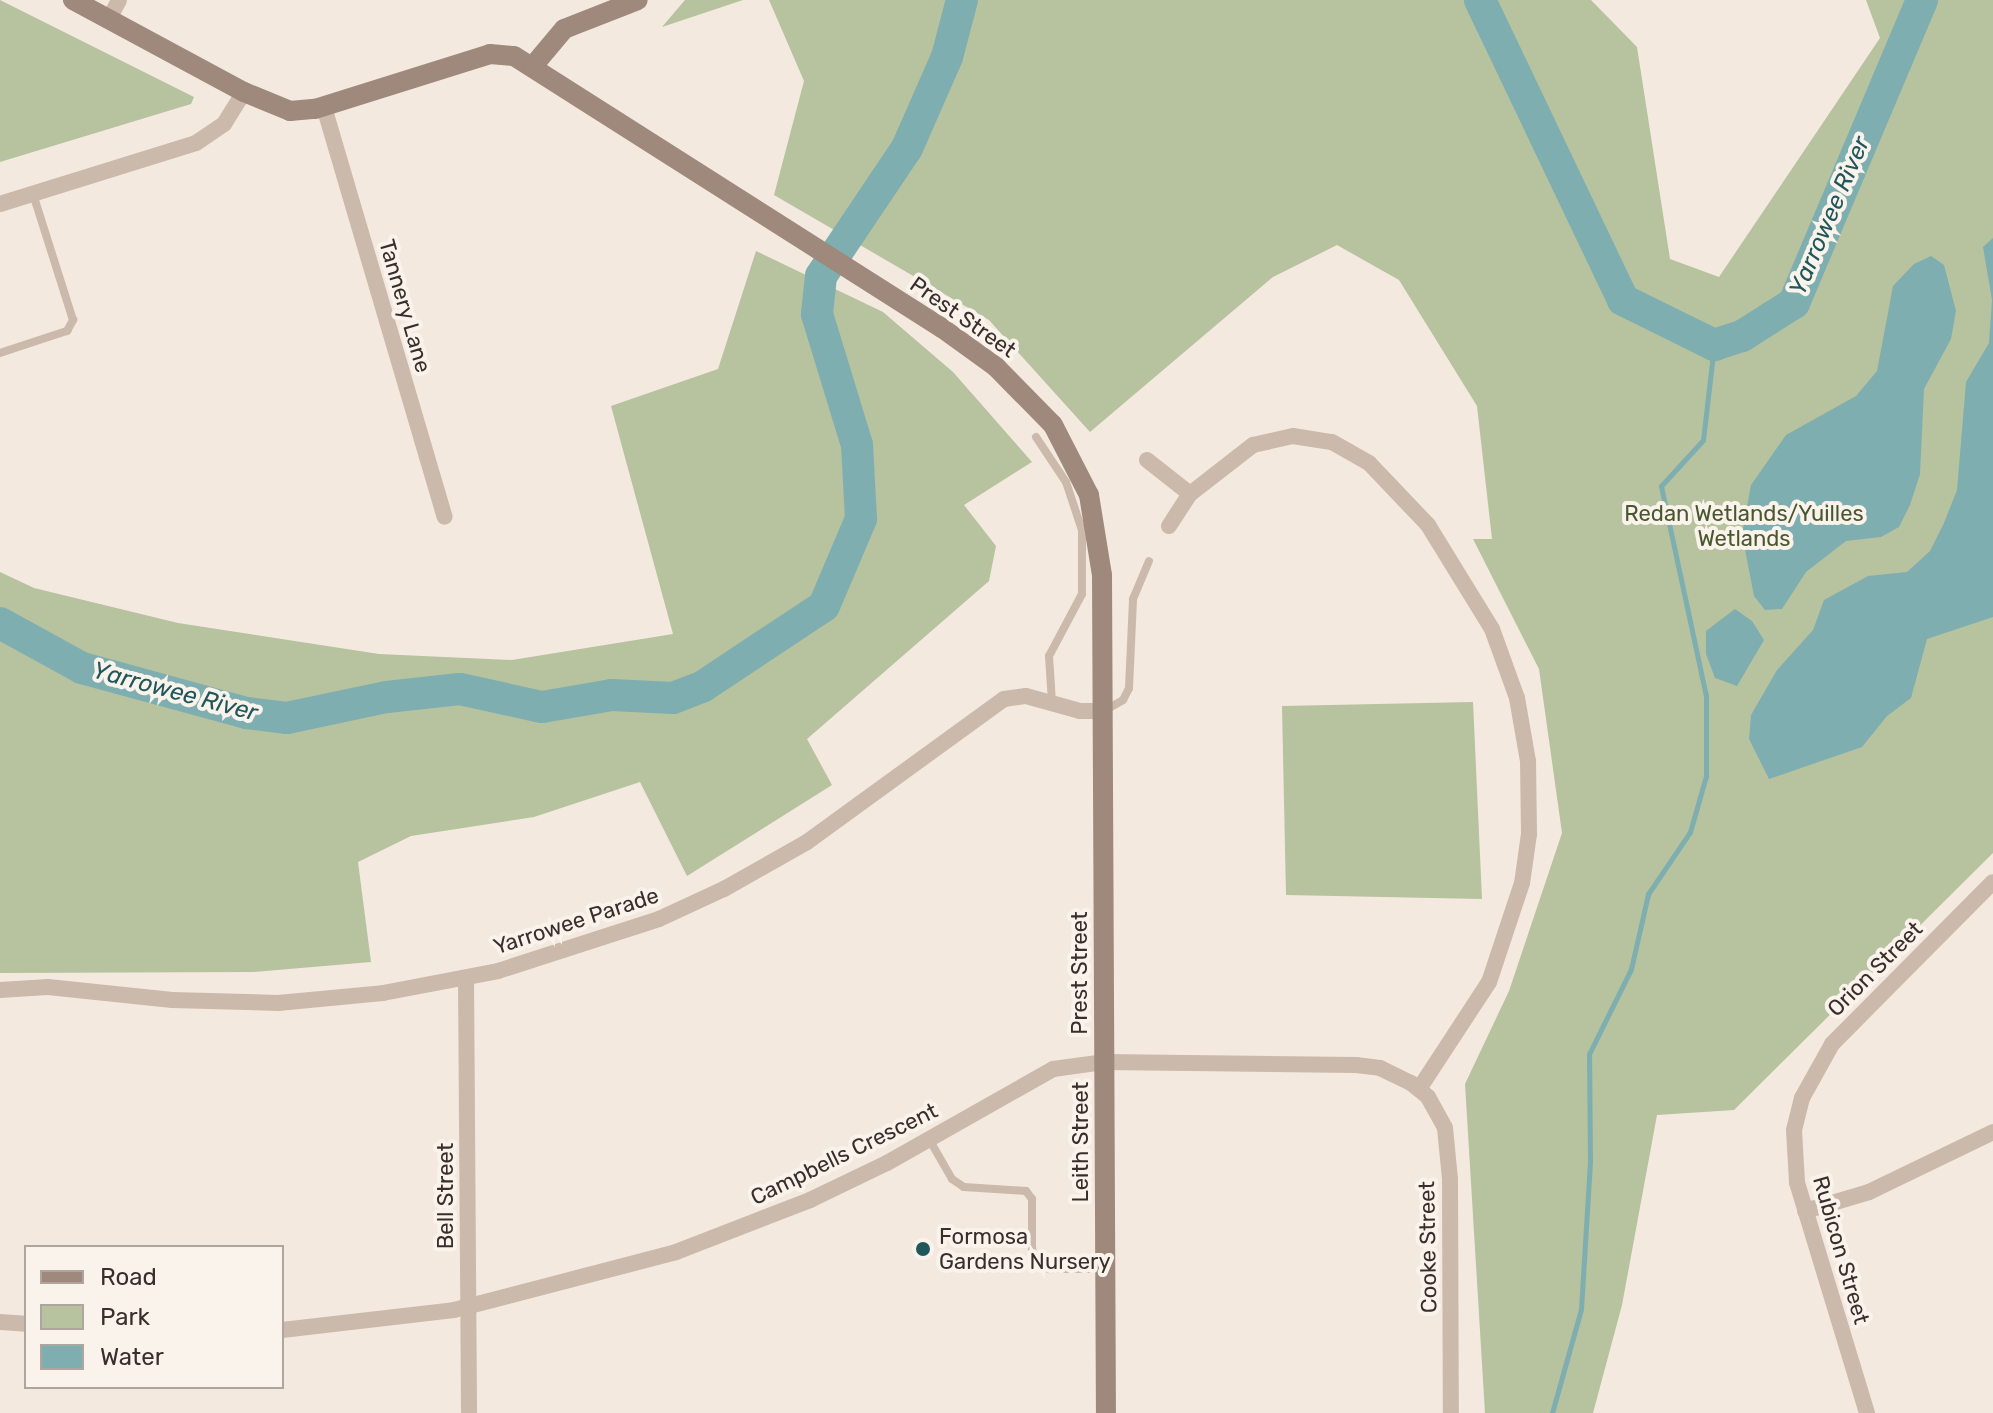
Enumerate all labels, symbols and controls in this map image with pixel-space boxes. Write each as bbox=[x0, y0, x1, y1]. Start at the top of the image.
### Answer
water label: Yarrowee River bbox=[1784, 132, 1876, 300]
street label: Tannery Lane bbox=[373, 236, 437, 376]
street label: Prest Street bbox=[905, 271, 1021, 363]
park label: Redan Wetlands/Yuilles Wetlands bbox=[1624, 500, 1864, 552]
water label: Yarrowee River bbox=[89, 656, 261, 728]
street label: Yarrowee Parade bbox=[490, 882, 662, 960]
street label: Prest Street bbox=[1067, 911, 1093, 1035]
street label: Orion Street bbox=[1822, 916, 1928, 1022]
street label: Leith Street bbox=[1068, 1082, 1094, 1202]
street label: Campbells Crescent bbox=[746, 1097, 942, 1211]
street label: Bell Street bbox=[433, 1143, 459, 1249]
street label: Rubicon Street bbox=[1807, 1173, 1875, 1327]
street label: Cooke Street bbox=[1414, 1181, 1442, 1313]
place label: Formosa Gardens Nursery bbox=[939, 1223, 1111, 1274]
marker: Formosa Gardens Nursery bbox=[914, 1240, 932, 1258]
legend bbox=[24, 1245, 284, 1389]
text: Road bbox=[100, 1263, 157, 1291]
text: Park bbox=[100, 1303, 150, 1331]
text: Water bbox=[100, 1343, 164, 1371]

